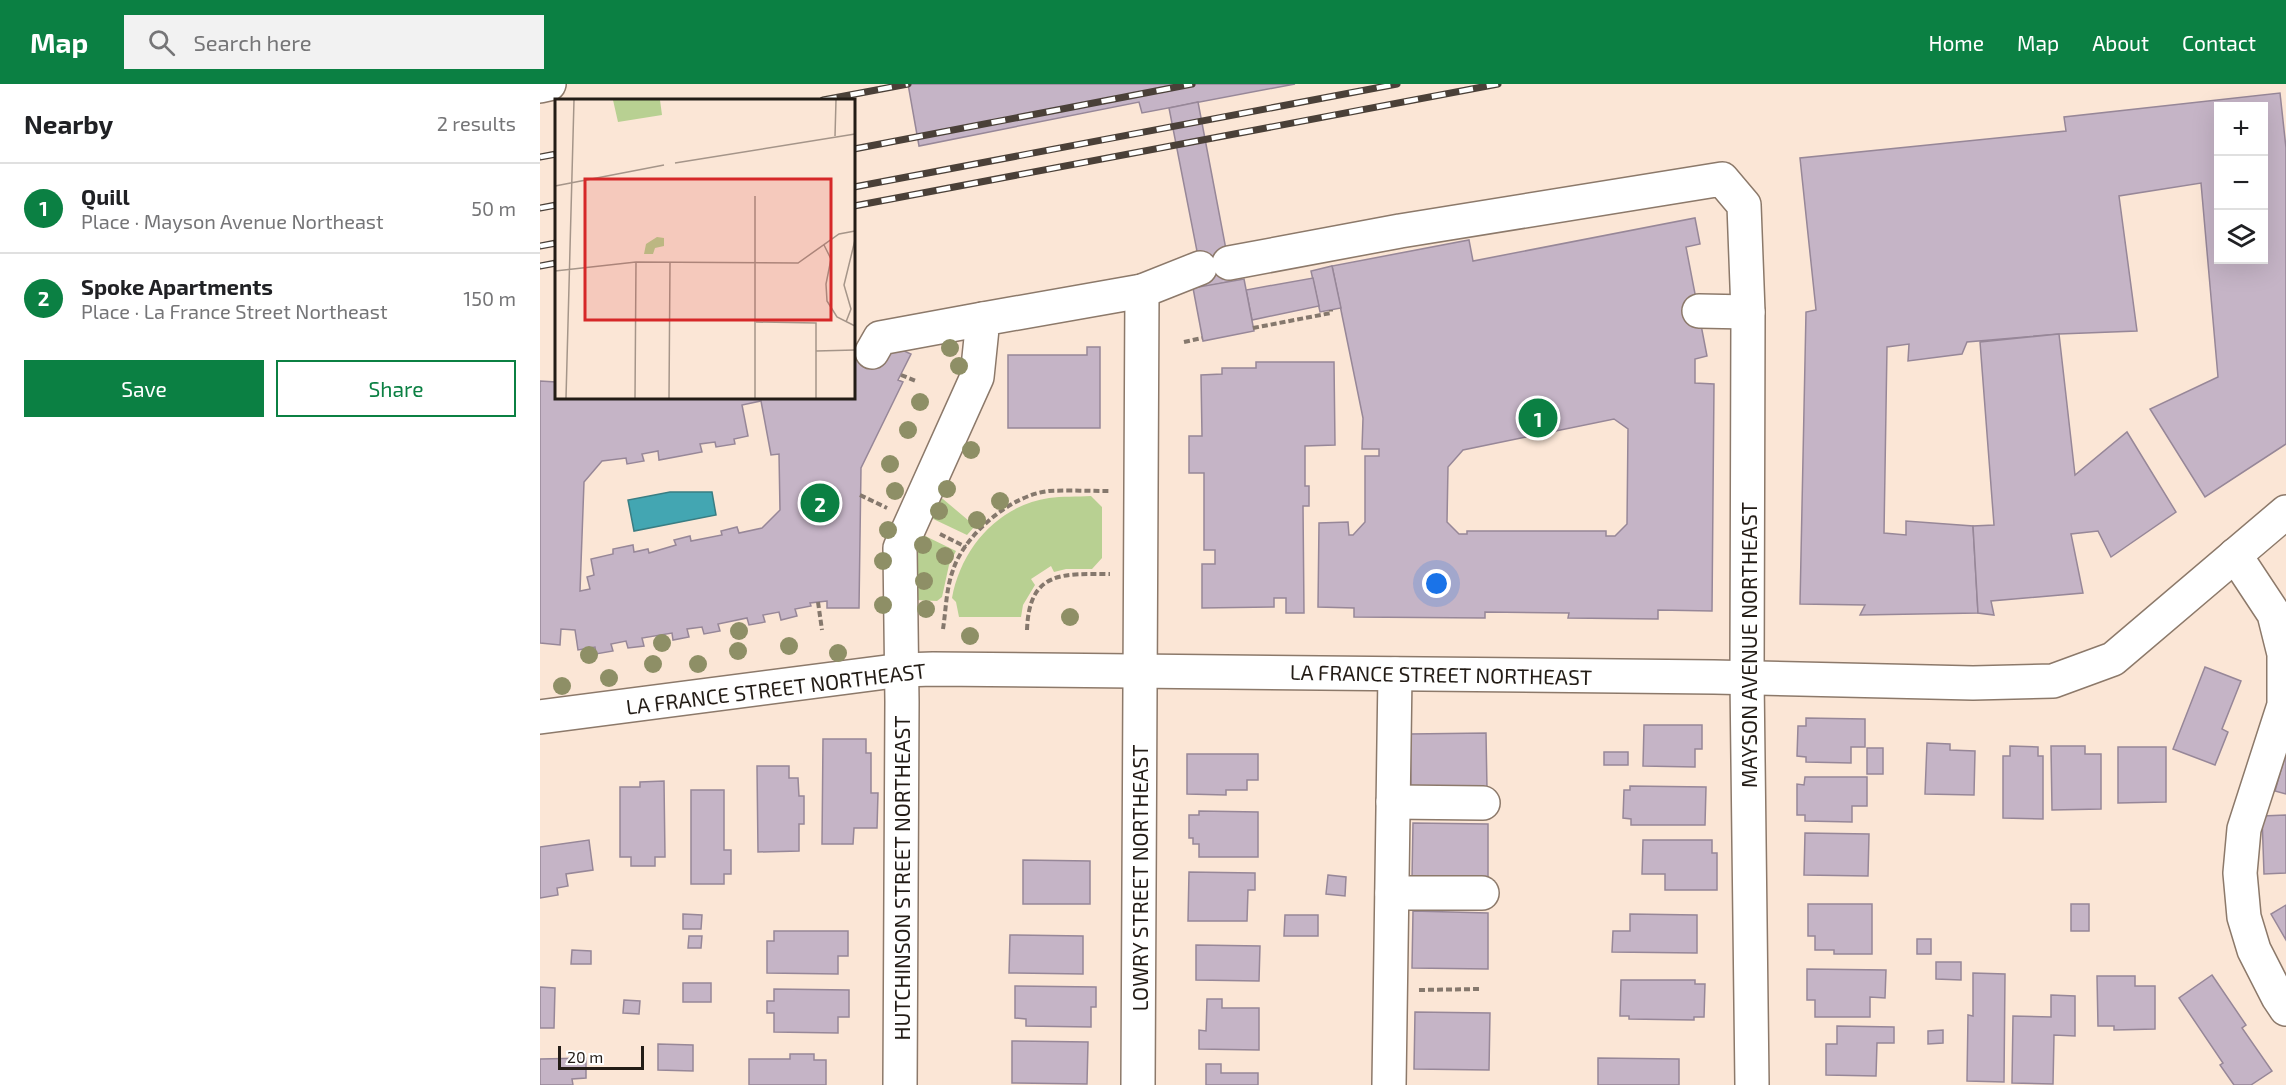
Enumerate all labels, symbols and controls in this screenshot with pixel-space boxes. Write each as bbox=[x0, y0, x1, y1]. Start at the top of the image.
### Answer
search box bbox=[124, 15, 544, 69]
text: Map bbox=[30, 25, 88, 59]
icon: search bbox=[145, 26, 178, 59]
text: Search here bbox=[193, 29, 312, 55]
text: Home bbox=[1928, 30, 1984, 55]
text: Map bbox=[2017, 30, 2059, 55]
text: About bbox=[2092, 30, 2149, 55]
text: Contact bbox=[2182, 30, 2256, 55]
inset map bbox=[555, 99, 855, 399]
map controls bbox=[2214, 102, 2268, 264]
button: + bbox=[2214, 102, 2268, 156]
text: Nearby bbox=[24, 108, 113, 139]
text: 2 results bbox=[437, 111, 516, 135]
button: − bbox=[2214, 156, 2268, 210]
text: Quill bbox=[81, 183, 130, 209]
text: 1 bbox=[39, 196, 48, 220]
text: 50 m bbox=[471, 196, 516, 220]
text: Place · Mayson Avenue Northeast bbox=[81, 209, 384, 233]
button: layers bbox=[2214, 210, 2268, 264]
text: Spoke Apartments bbox=[81, 273, 273, 299]
text: 2 bbox=[38, 286, 49, 310]
text: 150 m bbox=[463, 286, 516, 310]
text: Place · La France Street Northeast bbox=[81, 299, 388, 323]
button: Save bbox=[24, 360, 264, 417]
button: Share bbox=[276, 360, 516, 417]
pin: 1 bbox=[1518, 396, 1558, 440]
pin: 2 bbox=[800, 480, 840, 526]
street label: MAYSON AVENUE NORTHEAST bbox=[1736, 502, 1761, 788]
your location bbox=[1422, 569, 1451, 598]
street label: LA FRANCE STREET NORTHEAST bbox=[625, 657, 927, 719]
street label: LA FRANCE STREET NORTHEAST bbox=[1290, 659, 1592, 689]
street label: HUTCHINSON STREET NORTHEAST bbox=[889, 715, 914, 1041]
street label: LOWRY STREET NORTHEAST bbox=[1127, 745, 1152, 1011]
scale bar bbox=[558, 1043, 644, 1070]
text: 20 m bbox=[567, 1047, 603, 1066]

